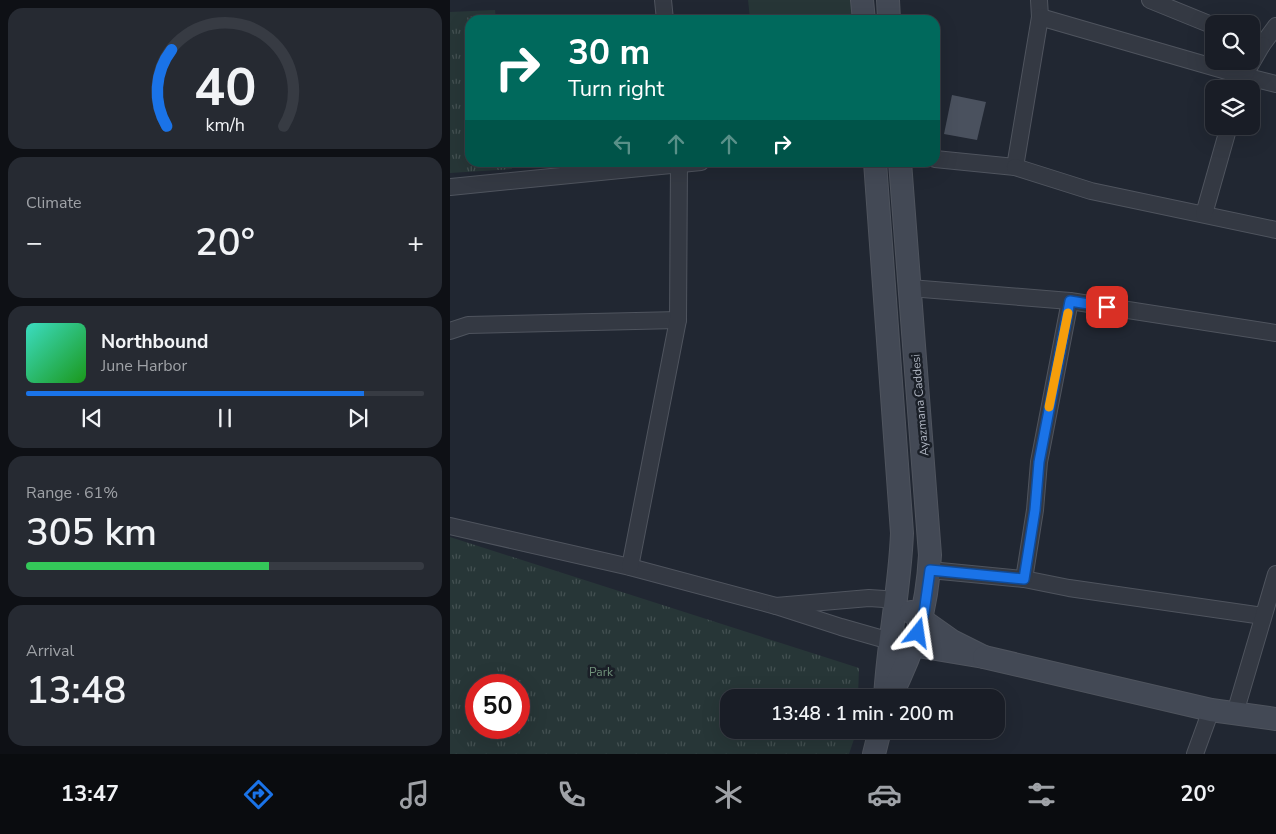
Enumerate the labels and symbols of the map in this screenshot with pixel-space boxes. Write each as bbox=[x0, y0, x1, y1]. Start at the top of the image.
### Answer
pin bbox=[1086, 286, 1128, 328]
street label: Ayazmana Caddesi bbox=[908, 353, 932, 457]
position arrow bbox=[891, 606, 943, 658]
park label: Park bbox=[589, 664, 614, 680]
speed limit sign: 50 bbox=[465, 674, 530, 739]

